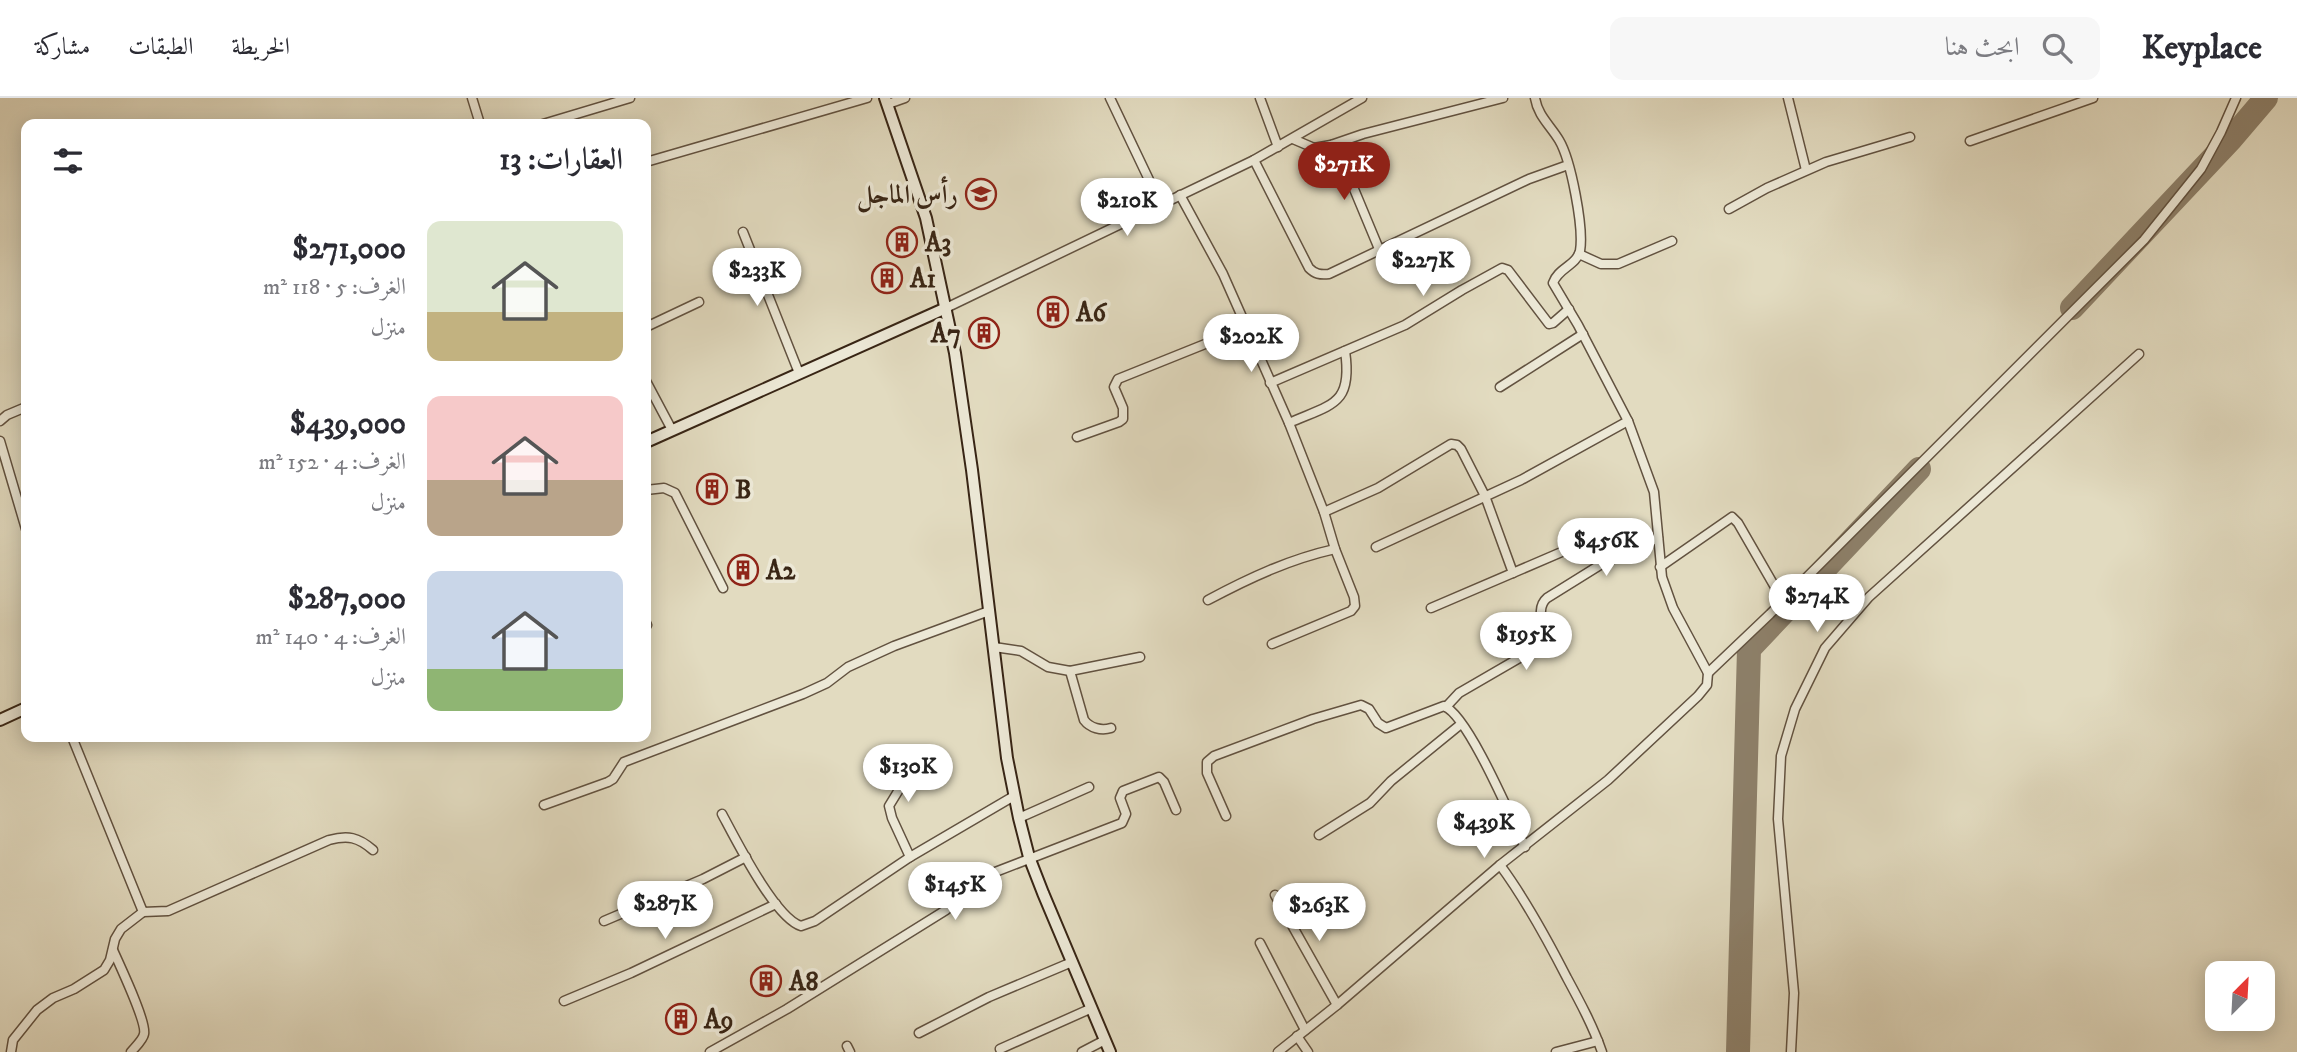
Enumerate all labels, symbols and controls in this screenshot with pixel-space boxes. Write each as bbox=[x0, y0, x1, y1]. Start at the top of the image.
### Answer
search box bbox=[1610, 17, 2100, 80]
text: Keyplace bbox=[2142, 28, 2262, 69]
icon: search bbox=[2038, 29, 2076, 67]
text: ابحث هنا bbox=[1945, 31, 2020, 64]
text: مشاركة bbox=[35, 32, 90, 62]
text: الطبقات bbox=[128, 32, 194, 62]
text: الخريطة bbox=[232, 32, 290, 62]
icon: filters bbox=[49, 142, 87, 180]
text: العقارات: 13 bbox=[499, 142, 623, 179]
pin: $271K bbox=[1295, 142, 1393, 202]
text: $271K bbox=[1314, 150, 1374, 179]
place label: رأس الماجل bbox=[857, 176, 958, 213]
school or university icon: رأس الماجل bbox=[964, 177, 998, 211]
pin: $210K bbox=[1078, 178, 1176, 238]
text: $210K bbox=[1097, 186, 1157, 215]
building icon: A3 bbox=[885, 225, 919, 259]
place label: A3 bbox=[924, 227, 951, 260]
text: $271,000 bbox=[292, 231, 406, 268]
pin: $227K bbox=[1374, 238, 1472, 298]
text: $227K bbox=[1392, 246, 1454, 275]
pin: $233K bbox=[708, 248, 806, 308]
icon: home bbox=[483, 249, 567, 333]
text: $233K bbox=[728, 256, 786, 285]
building icon: A1 bbox=[870, 261, 904, 295]
place label: A1 bbox=[909, 263, 936, 296]
text: الغرف: 5 · 118 m² bbox=[263, 273, 406, 302]
building icon: A6 bbox=[1036, 295, 1070, 329]
place label: A6 bbox=[1075, 297, 1108, 330]
text: منزل bbox=[371, 314, 406, 343]
pin: $202K bbox=[1202, 314, 1300, 374]
building icon: A7 bbox=[967, 316, 1001, 350]
place label: A7 bbox=[930, 318, 961, 351]
text: $202K bbox=[1219, 322, 1283, 351]
text: $439,000 bbox=[290, 406, 406, 443]
icon: home bbox=[483, 424, 567, 508]
text: الغرف: 4 · 152 m² bbox=[258, 448, 406, 477]
building icon: B bbox=[695, 472, 729, 506]
place label: B bbox=[735, 474, 751, 507]
text: منزل bbox=[371, 489, 406, 518]
pin: $456K bbox=[1557, 518, 1655, 578]
text: $456K bbox=[1573, 526, 1639, 555]
building icon: A2 bbox=[726, 553, 760, 587]
place label: A2 bbox=[765, 555, 797, 588]
pin: $274K bbox=[1768, 574, 1866, 634]
text: $287,000 bbox=[288, 581, 406, 618]
text: $274K bbox=[1785, 582, 1849, 611]
icon: home bbox=[483, 599, 567, 683]
pin: $195K bbox=[1477, 612, 1575, 672]
text: $195K bbox=[1496, 620, 1556, 649]
text: الغرف: 4 · 140 m² bbox=[255, 623, 406, 652]
text: منزل bbox=[371, 664, 406, 693]
pin: $130K bbox=[859, 744, 957, 804]
text: $130K bbox=[879, 752, 937, 781]
pin: $439K bbox=[1435, 800, 1533, 860]
text: $439K bbox=[1453, 808, 1515, 837]
pin: $145K bbox=[906, 862, 1004, 922]
text: $145K bbox=[924, 870, 986, 899]
pin: $287K bbox=[616, 882, 714, 941]
pin: $263K bbox=[1270, 884, 1368, 943]
text: $287K bbox=[633, 889, 697, 918]
text: $263K bbox=[1289, 891, 1349, 920]
north arrow bbox=[2205, 961, 2275, 1031]
map controls bbox=[2205, 961, 2275, 1031]
building icon: A8 bbox=[749, 964, 783, 998]
place label: A8 bbox=[788, 966, 819, 999]
building icon: A9 bbox=[664, 1002, 698, 1036]
place label: A9 bbox=[703, 1004, 734, 1037]

